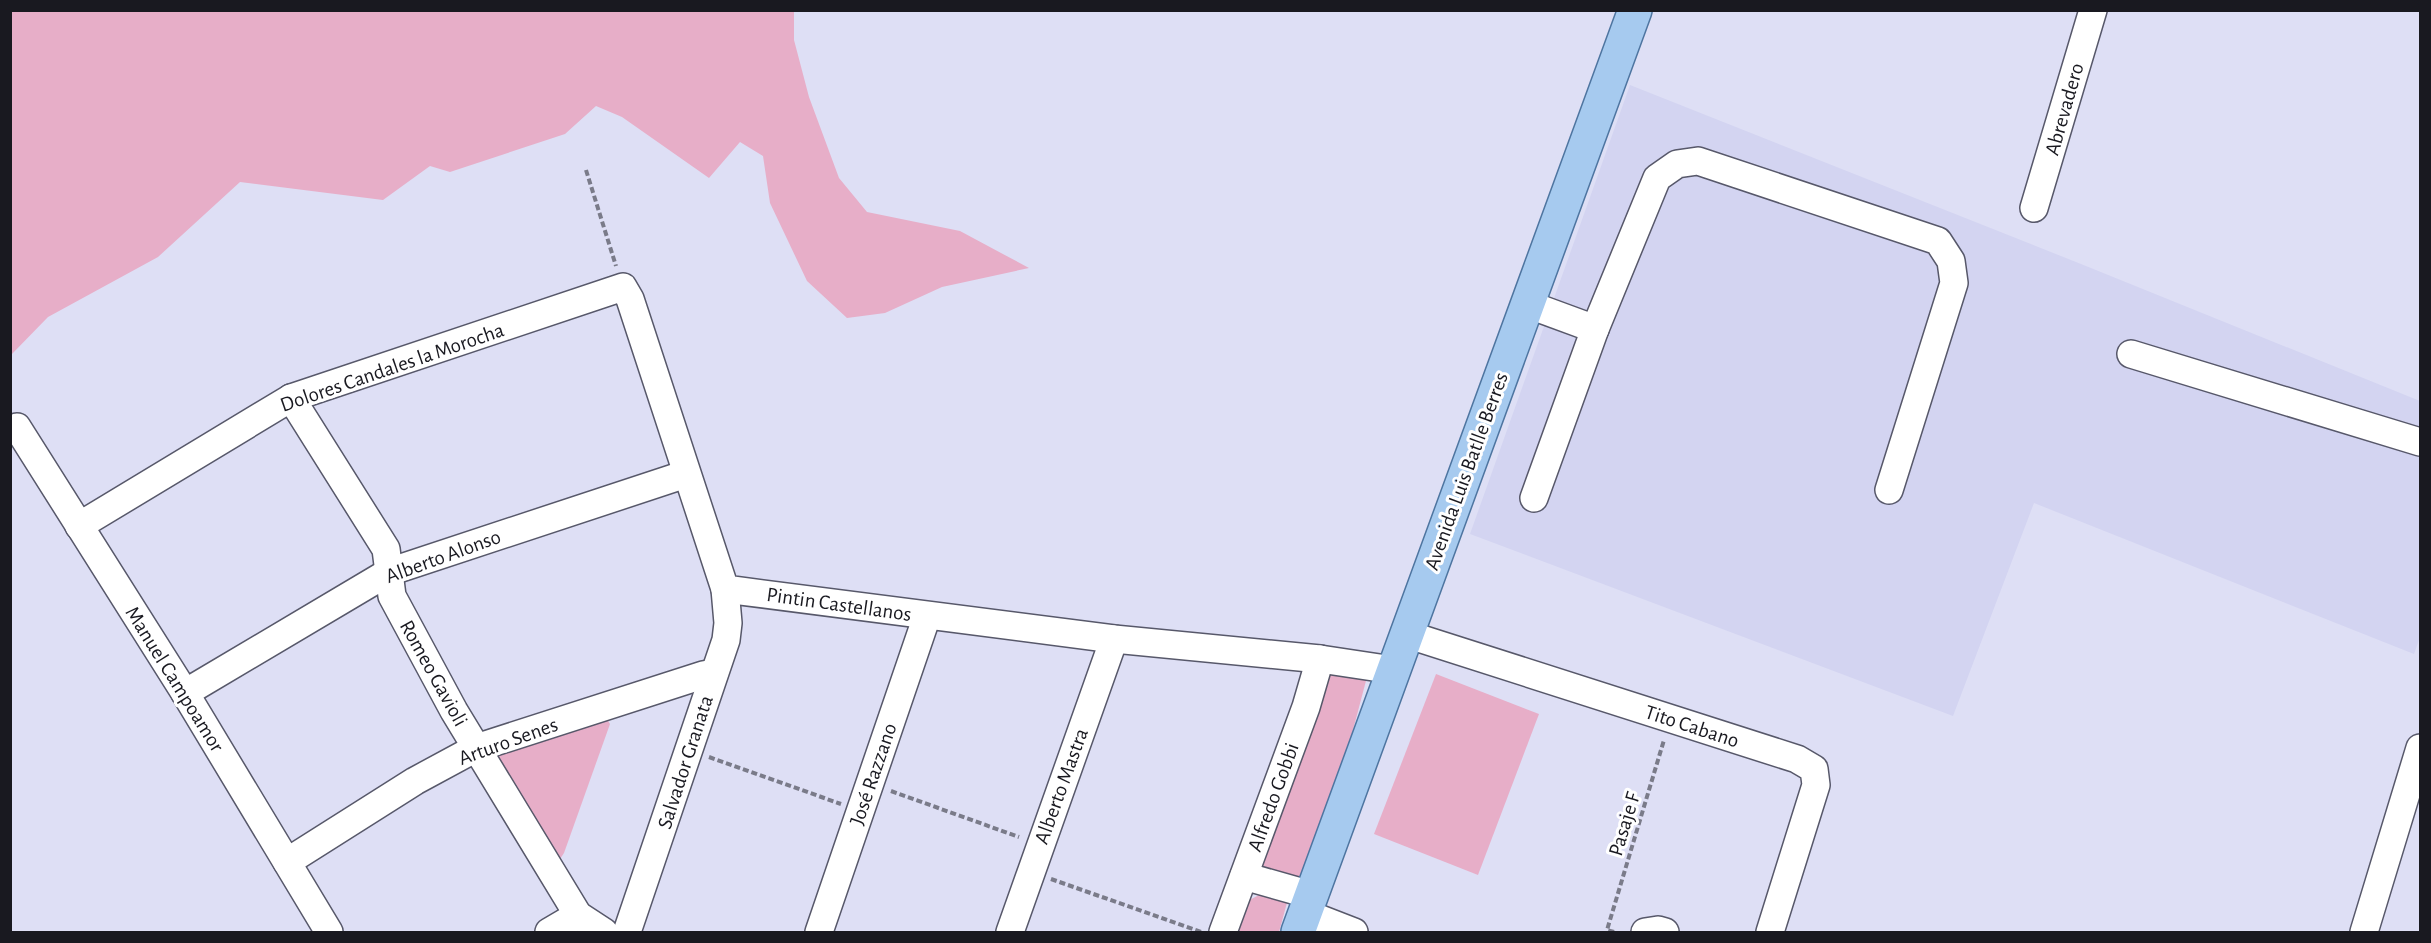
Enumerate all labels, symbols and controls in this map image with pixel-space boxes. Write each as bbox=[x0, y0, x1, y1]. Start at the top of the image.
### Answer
street label: Abrevadero bbox=[2041, 61, 2088, 158]
street label: Dolores Candales la Morocha bbox=[278, 319, 507, 416]
street label: Avenida Luis Batlle Berres bbox=[1421, 370, 1512, 573]
street label: Alberto Alonso bbox=[383, 526, 504, 587]
street label: Pintin Castellanos bbox=[765, 584, 913, 625]
street label: Manuel Campoamor bbox=[121, 603, 228, 756]
street label: Romeo Gavioli bbox=[396, 617, 471, 730]
street label: Salvador Granata bbox=[654, 693, 717, 831]
street label: Tito Cabano bbox=[1642, 701, 1742, 752]
street label: Arturo Senes bbox=[456, 714, 561, 769]
street label: José Razzano bbox=[846, 721, 901, 828]
street label: Alberto Mastra bbox=[1031, 725, 1092, 847]
street label: Alfredo Gobbi bbox=[1244, 740, 1303, 854]
street label: Pasaje F bbox=[1605, 789, 1644, 858]

